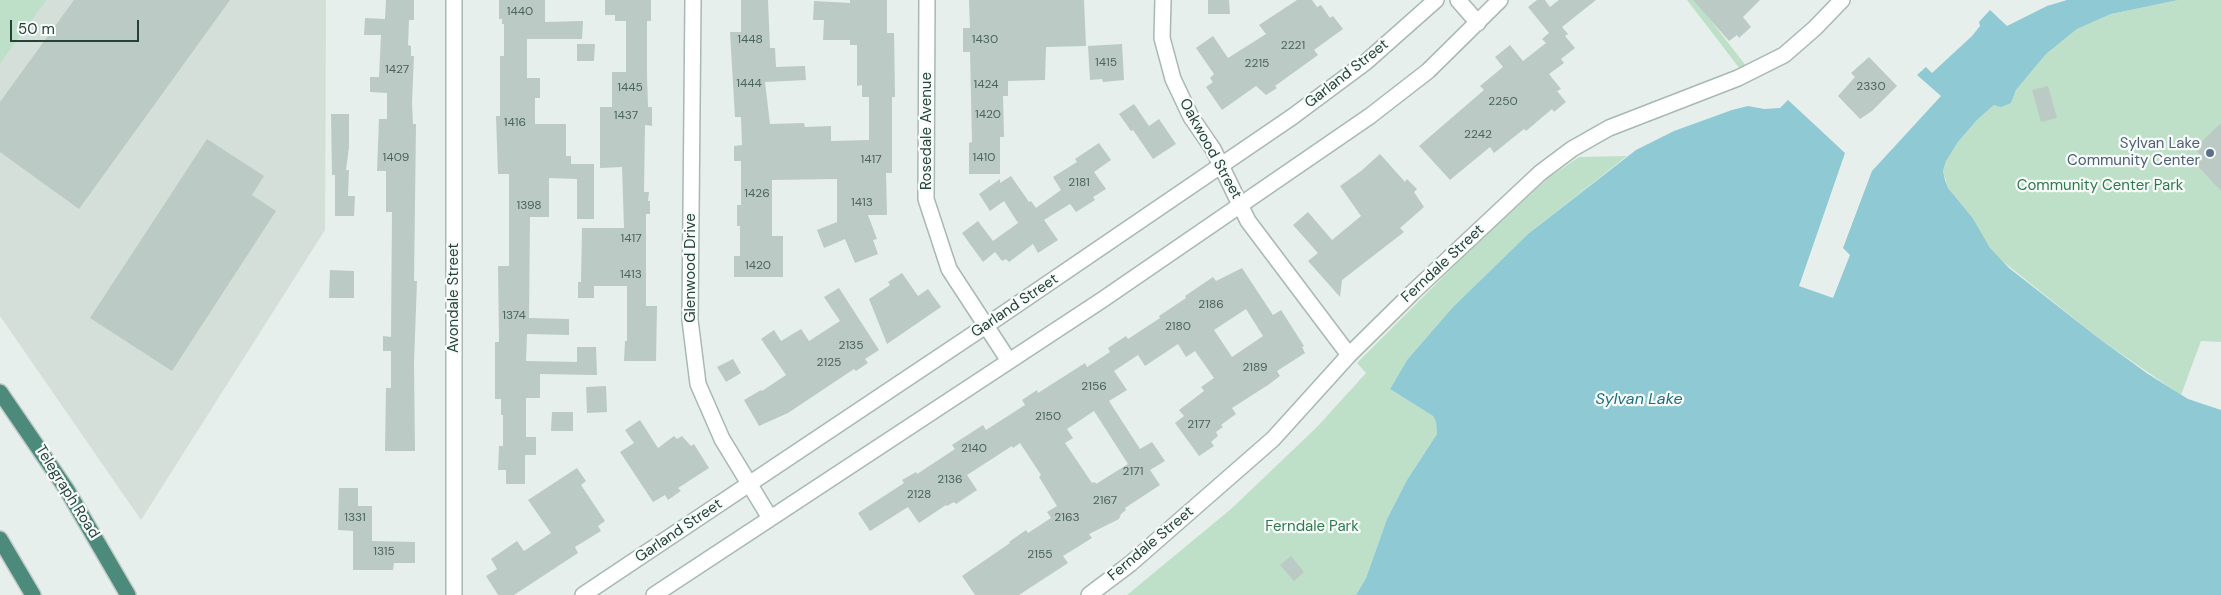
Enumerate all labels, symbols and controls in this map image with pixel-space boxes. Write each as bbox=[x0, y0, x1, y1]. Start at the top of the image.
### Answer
house number: 1440 bbox=[507, 5, 533, 19]
scale bar bbox=[12, 10, 141, 42]
text: 50 m bbox=[18, 19, 55, 39]
house number: 1448 bbox=[737, 33, 763, 47]
house number: 1430 bbox=[972, 33, 998, 47]
street label: Garland Street bbox=[1302, 36, 1392, 112]
house number: 2221 bbox=[1281, 39, 1305, 53]
house number: 1415 bbox=[1095, 56, 1117, 70]
house number: 2215 bbox=[1245, 57, 1269, 71]
house number: 1427 bbox=[385, 63, 409, 77]
street label: Rosedale Avenue bbox=[918, 72, 936, 190]
house number: 1444 bbox=[736, 77, 762, 91]
house number: 1424 bbox=[973, 78, 999, 92]
house number: 2330 bbox=[1856, 80, 1886, 94]
house number: 1445 bbox=[617, 81, 643, 95]
house number: 2250 bbox=[1488, 95, 1518, 109]
street label: Oakwood Street bbox=[1175, 96, 1245, 202]
house number: 1420 bbox=[975, 108, 1001, 122]
house number: 1437 bbox=[614, 109, 638, 123]
house number: 1416 bbox=[504, 116, 526, 130]
house number: 2242 bbox=[1464, 128, 1492, 142]
place label: Sylvan Lake Community Center bbox=[2067, 135, 2200, 170]
marker: Sylvan Lake Community Center bbox=[2204, 147, 2216, 159]
house number: 1409 bbox=[383, 151, 409, 165]
house number: 1410 bbox=[973, 151, 995, 165]
house number: 1417 bbox=[860, 153, 882, 167]
house number: 2181 bbox=[1068, 176, 1090, 190]
park label: Community Center Park bbox=[2017, 177, 2183, 195]
house number: 1426 bbox=[744, 187, 770, 201]
house number: 1413 bbox=[851, 196, 873, 210]
house number: 1398 bbox=[516, 199, 542, 213]
street label: Glenwood Drive bbox=[682, 213, 700, 323]
street label: Ferndale Street bbox=[1398, 221, 1488, 307]
house number: 1417 bbox=[620, 232, 642, 246]
street label: Avondale Street bbox=[445, 243, 463, 353]
house number: 1420 bbox=[745, 259, 771, 273]
house number: 1413 bbox=[620, 268, 642, 282]
street label: Garland Street bbox=[968, 270, 1062, 342]
house number: 2186 bbox=[1198, 298, 1224, 312]
house number: 1374 bbox=[502, 309, 526, 323]
house number: 2180 bbox=[1165, 320, 1191, 334]
house number: 2135 bbox=[838, 339, 864, 353]
house number: 2125 bbox=[817, 356, 841, 370]
house number: 2189 bbox=[1242, 361, 1268, 375]
house number: 2156 bbox=[1081, 380, 1107, 394]
water label: Sylvan Lake bbox=[1595, 390, 1683, 410]
house number: 2150 bbox=[1035, 410, 1061, 424]
house number: 2177 bbox=[1187, 418, 1211, 432]
street label: Telegraph Road bbox=[31, 442, 103, 542]
house number: 2140 bbox=[961, 442, 987, 456]
house number: 2171 bbox=[1123, 465, 1143, 479]
house number: 2136 bbox=[937, 473, 963, 487]
house number: 2128 bbox=[907, 488, 931, 502]
house number: 2167 bbox=[1093, 494, 1117, 508]
street label: Garland Street bbox=[632, 495, 726, 567]
street label: Ferndale Street bbox=[1104, 503, 1198, 585]
house number: 1331 bbox=[344, 511, 366, 525]
house number: 2163 bbox=[1054, 511, 1080, 525]
park label: Ferndale Park bbox=[1265, 518, 1359, 536]
house number: 1315 bbox=[373, 545, 395, 559]
house number: 2155 bbox=[1027, 548, 1053, 562]

